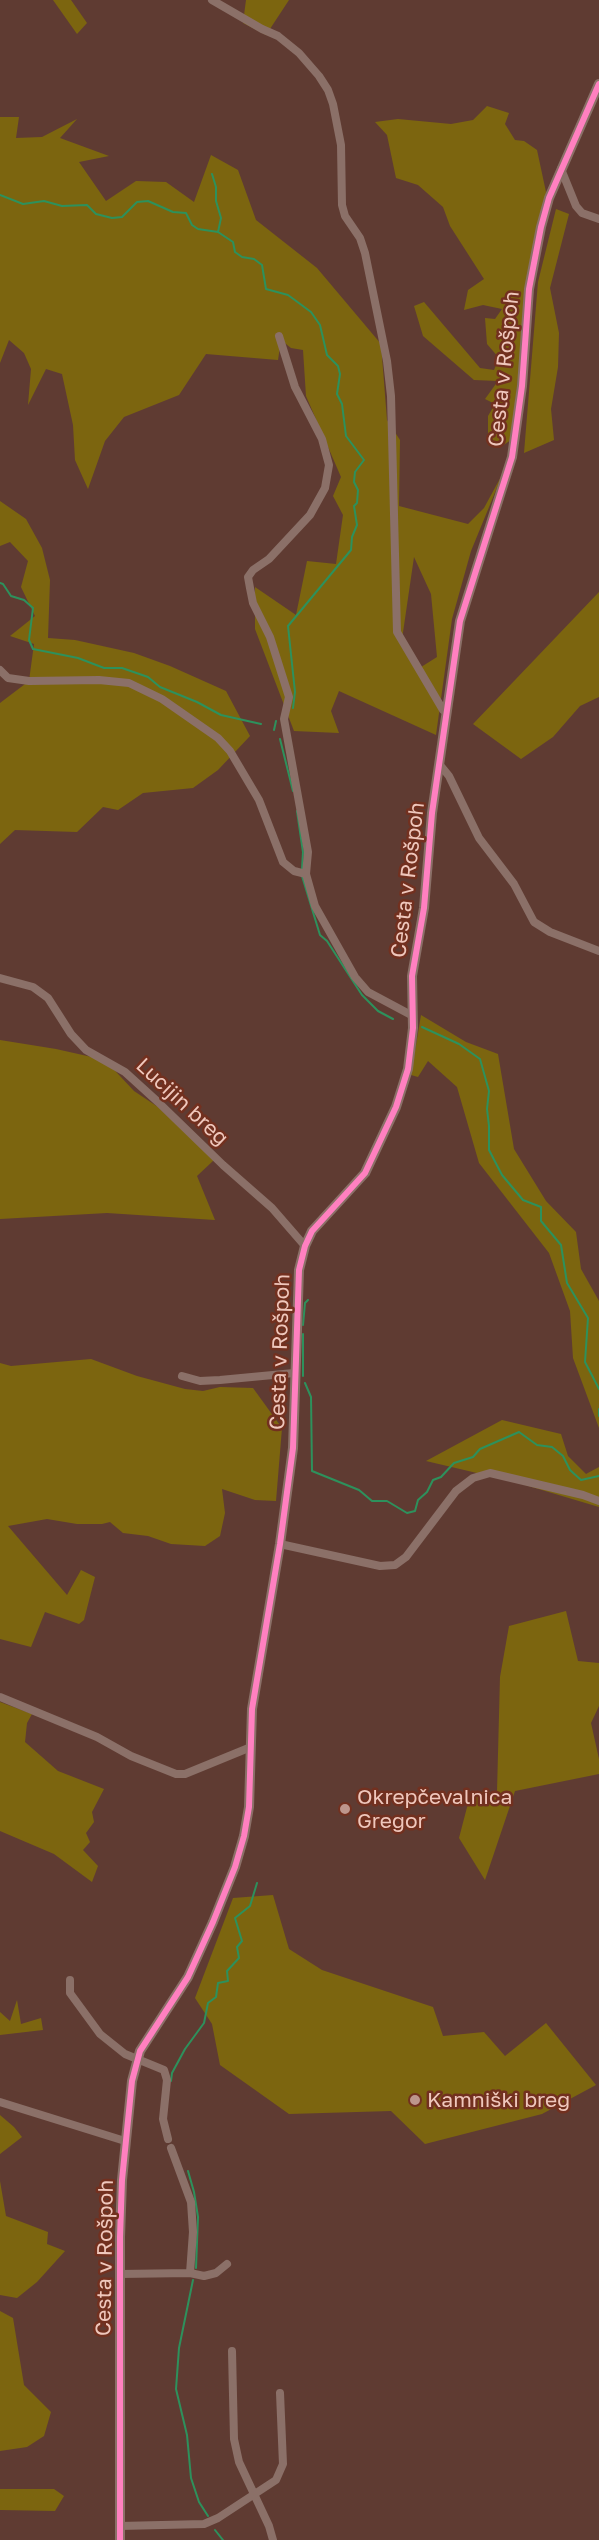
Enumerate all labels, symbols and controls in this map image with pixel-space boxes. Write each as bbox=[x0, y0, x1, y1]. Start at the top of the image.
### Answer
street label: Cesta v Rošpoh bbox=[483, 290, 525, 448]
street label: Cesta v Rošpoh bbox=[386, 801, 430, 959]
street label: Lucijin breg bbox=[131, 1053, 233, 1151]
street label: Cesta v Rošpoh bbox=[265, 1273, 295, 1431]
place label: Okrepčevalnica Gregor bbox=[357, 1784, 512, 1834]
marker: Okrepčevalnica Gregor bbox=[338, 1802, 352, 1816]
place label: Kamniški breg bbox=[427, 2087, 570, 2113]
marker: Kamniški breg bbox=[408, 2093, 422, 2107]
street label: Cesta v Rošpoh bbox=[91, 2180, 119, 2336]

